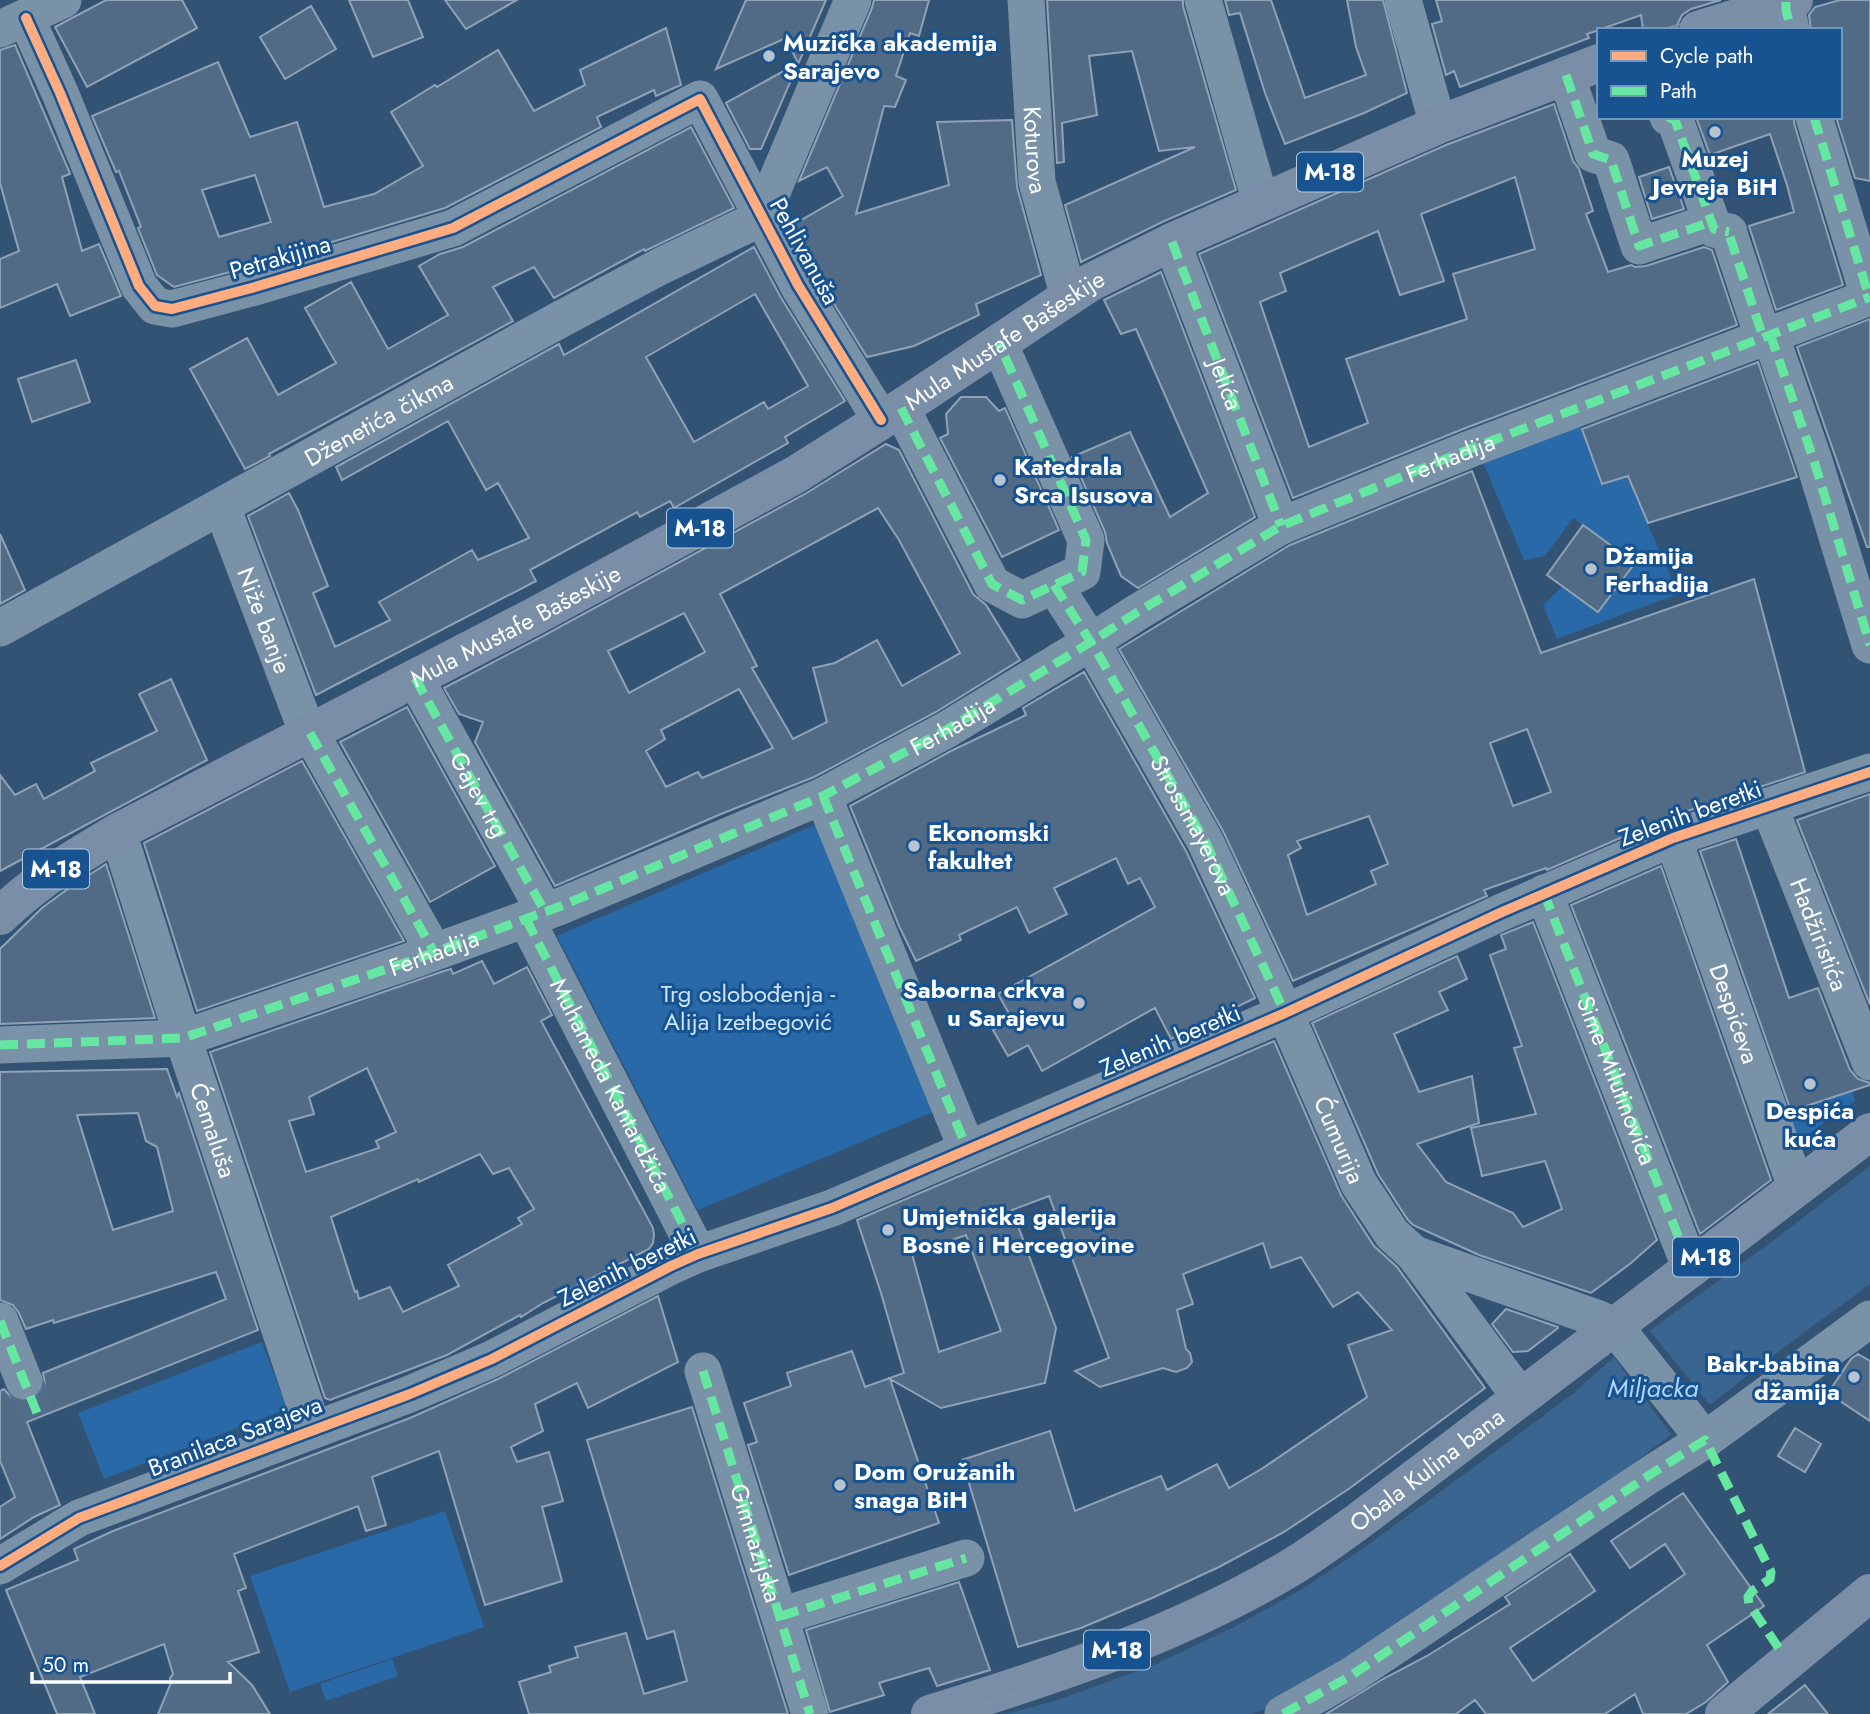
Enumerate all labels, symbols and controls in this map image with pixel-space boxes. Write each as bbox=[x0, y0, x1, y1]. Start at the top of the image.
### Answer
place label: Muzička akademija Sarajevo bbox=[783, 25, 997, 88]
legend bbox=[1597, 28, 1842, 119]
text: Cycle path bbox=[1660, 41, 1753, 71]
marker: Muzička akademija Sarajevo bbox=[761, 48, 777, 64]
text: Path bbox=[1660, 76, 1697, 106]
street label: Koturova bbox=[1015, 105, 1057, 197]
marker: Muzej Jevreja BiH bbox=[1707, 124, 1723, 140]
place label: Muzej Jevreja BiH bbox=[1648, 141, 1778, 204]
road number: M-18 bbox=[1297, 153, 1363, 192]
street label: Pehlivanuša bbox=[761, 191, 849, 311]
street label: Petrakijina bbox=[225, 226, 335, 288]
street label: Mula Mustafe Bašeskije bbox=[897, 261, 1110, 419]
street label: Jelića bbox=[1200, 350, 1252, 415]
street label: Dženetića čikma bbox=[298, 364, 459, 475]
street label: Ferhadija bbox=[1400, 424, 1500, 491]
place label: Katedrala Srca Isusova bbox=[1014, 449, 1153, 512]
marker: Katedrala Srca Isusova bbox=[992, 472, 1008, 488]
road number: M-18 bbox=[667, 508, 733, 548]
place label: Džamija Ferhadija bbox=[1605, 538, 1709, 601]
street label: Mula Mustafe Bašeskije bbox=[404, 555, 627, 695]
marker: Džamija Ferhadija bbox=[1583, 561, 1599, 577]
street label: Niže banje bbox=[229, 562, 301, 678]
street label: Ferhadija bbox=[903, 687, 1002, 764]
street label: Gajev trg bbox=[442, 745, 518, 844]
street label: Strossmayerova bbox=[1142, 748, 1245, 901]
street label: Zelenih beretki bbox=[1614, 771, 1766, 855]
place label: Ekonomski fakultet bbox=[928, 815, 1049, 878]
marker: Ekonomski fakultet bbox=[906, 838, 922, 854]
road number: M-18 bbox=[23, 849, 89, 888]
street label: Hadžiristića bbox=[1782, 873, 1858, 996]
street label: Ferhadija bbox=[384, 920, 484, 985]
street label: Despićeva bbox=[1701, 959, 1769, 1068]
street label: Muhameda Kantardžića bbox=[542, 972, 681, 1199]
place label: Saborna crkva u Sarajevu bbox=[903, 972, 1065, 1035]
park label: Trg oslobođenja - Alija Izetbegović bbox=[661, 976, 835, 1039]
street label: Sime Milutinovića bbox=[1568, 991, 1666, 1170]
marker: Saborna crkva u Sarajevu bbox=[1071, 995, 1087, 1011]
street label: Zelenih beretki bbox=[1094, 995, 1246, 1085]
marker: Despića kuća bbox=[1802, 1076, 1818, 1092]
street label: Ćemaluša bbox=[181, 1078, 246, 1182]
street label: Ćumurija bbox=[1305, 1090, 1374, 1189]
place label: Despića kuća bbox=[1766, 1093, 1854, 1156]
place label: Umjetnička galerija Bosne i Hercegovine bbox=[902, 1199, 1135, 1262]
street label: Zelenih beretki bbox=[552, 1218, 702, 1316]
marker: Umjetnička galerija Bosne i Hercegovine bbox=[880, 1222, 896, 1238]
road number: M-18 bbox=[1673, 1238, 1739, 1276]
place label: Bakr-babina džamija bbox=[1706, 1346, 1840, 1409]
water label: Miljacka bbox=[1607, 1369, 1699, 1407]
marker: Bakr-babina džamija bbox=[1846, 1369, 1862, 1385]
street label: Branilaca Sarajeva bbox=[143, 1387, 327, 1485]
street label: Obala Kulina bana bbox=[1342, 1399, 1511, 1540]
place label: Dom Oružanih snaga BiH bbox=[854, 1454, 1015, 1517]
marker: Dom Oružanih snaga BiH bbox=[832, 1477, 848, 1493]
street label: Gimnazijska bbox=[722, 1479, 792, 1607]
road number: M-18 bbox=[1084, 1630, 1150, 1670]
scale bar bbox=[32, 1640, 229, 1684]
text: 50 m bbox=[42, 1650, 89, 1680]

